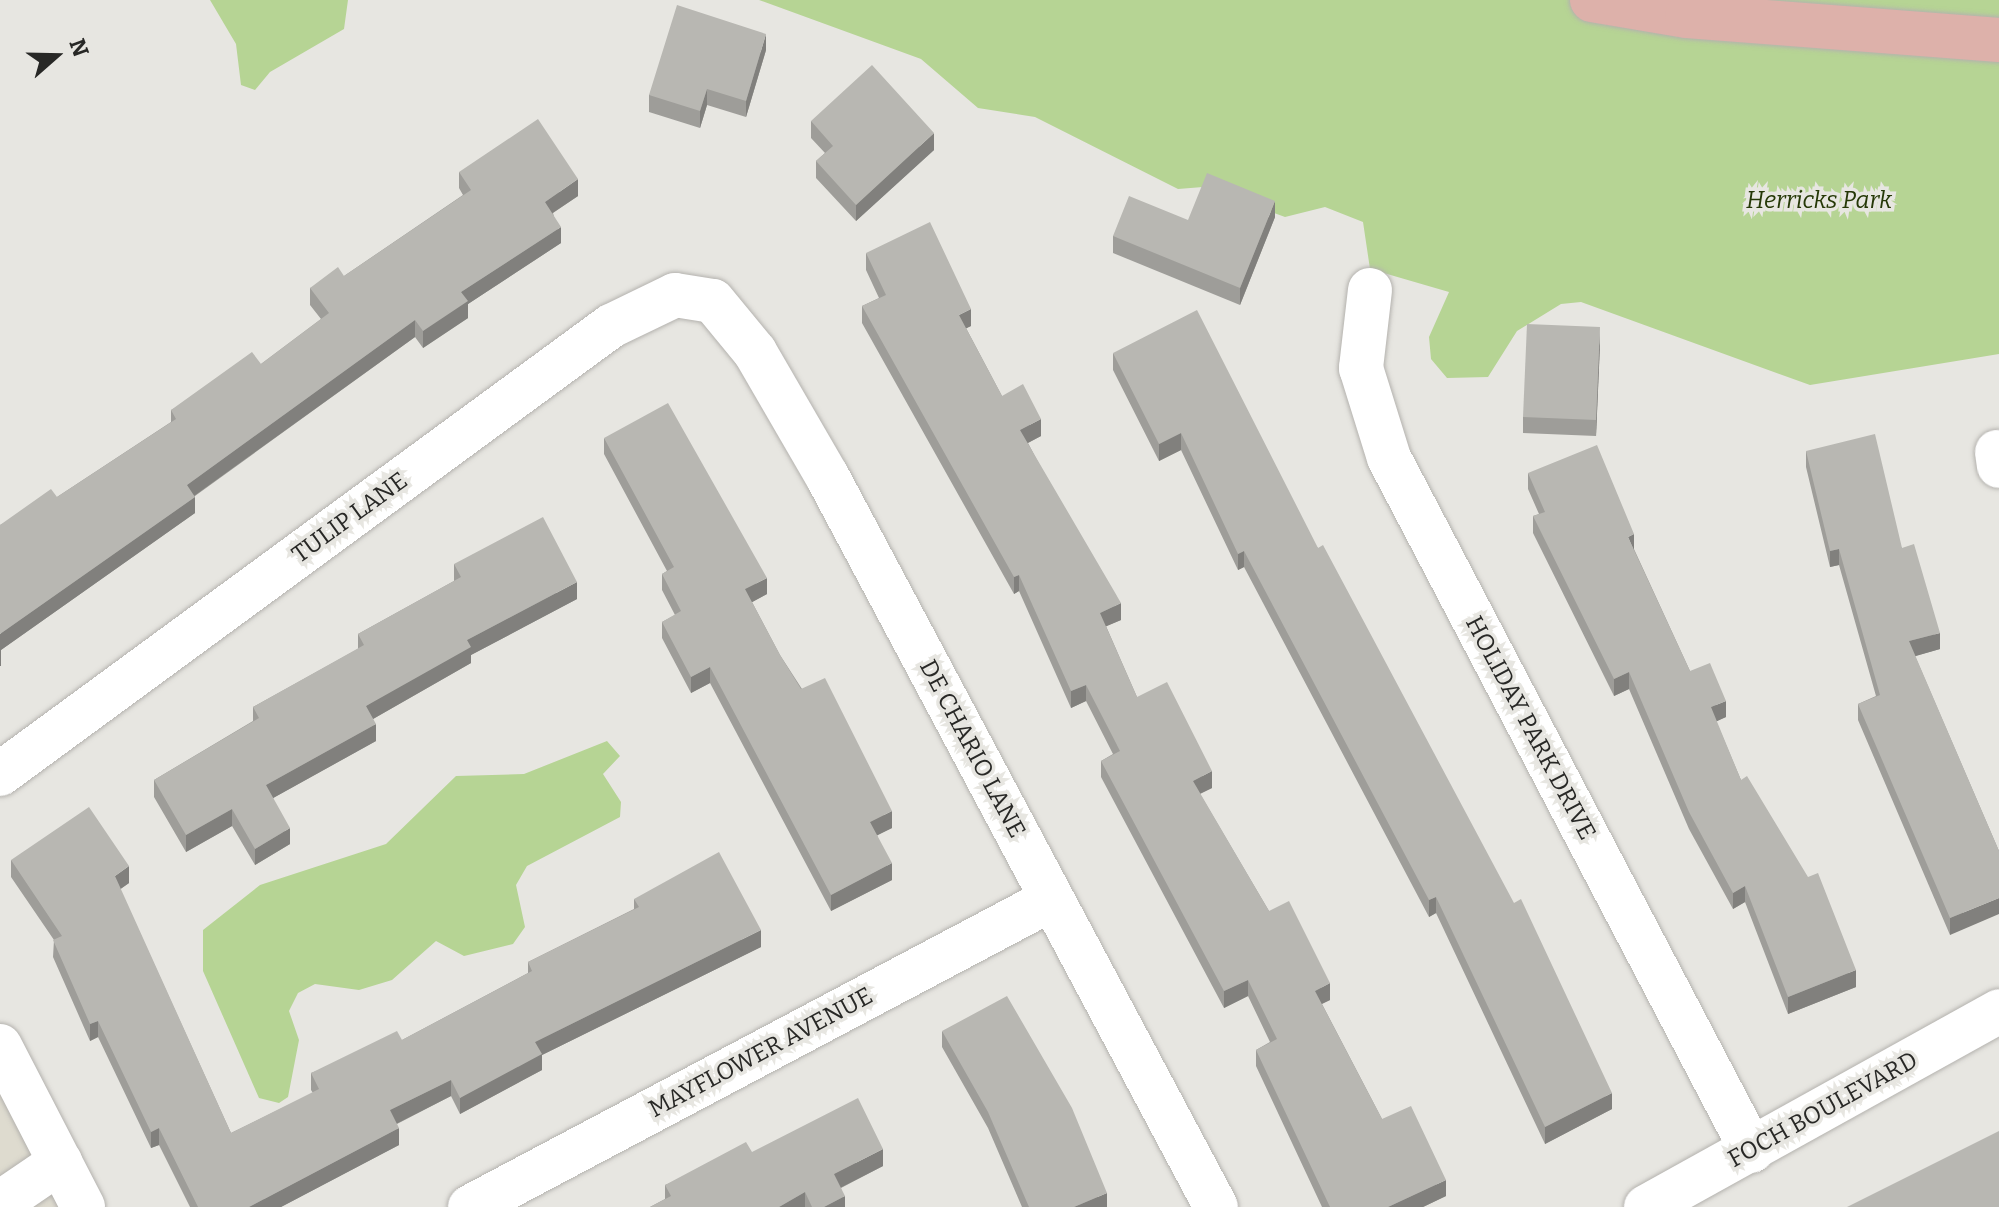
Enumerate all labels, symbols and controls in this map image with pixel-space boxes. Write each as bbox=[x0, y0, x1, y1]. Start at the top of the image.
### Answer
north arrow bbox=[16, 16, 96, 96]
text: N bbox=[63, 35, 95, 60]
park label: Herricks Park bbox=[1746, 187, 1892, 215]
street label: TULIP LANE bbox=[287, 467, 413, 569]
street label: HOLIDAY PARK DRIVE bbox=[1459, 611, 1601, 845]
street label: DE CHARIO LANE bbox=[913, 655, 1031, 843]
street label: MAYFLOWER AVENUE bbox=[644, 982, 878, 1124]
street label: FOCH BOULEVARD bbox=[1723, 1046, 1923, 1174]

